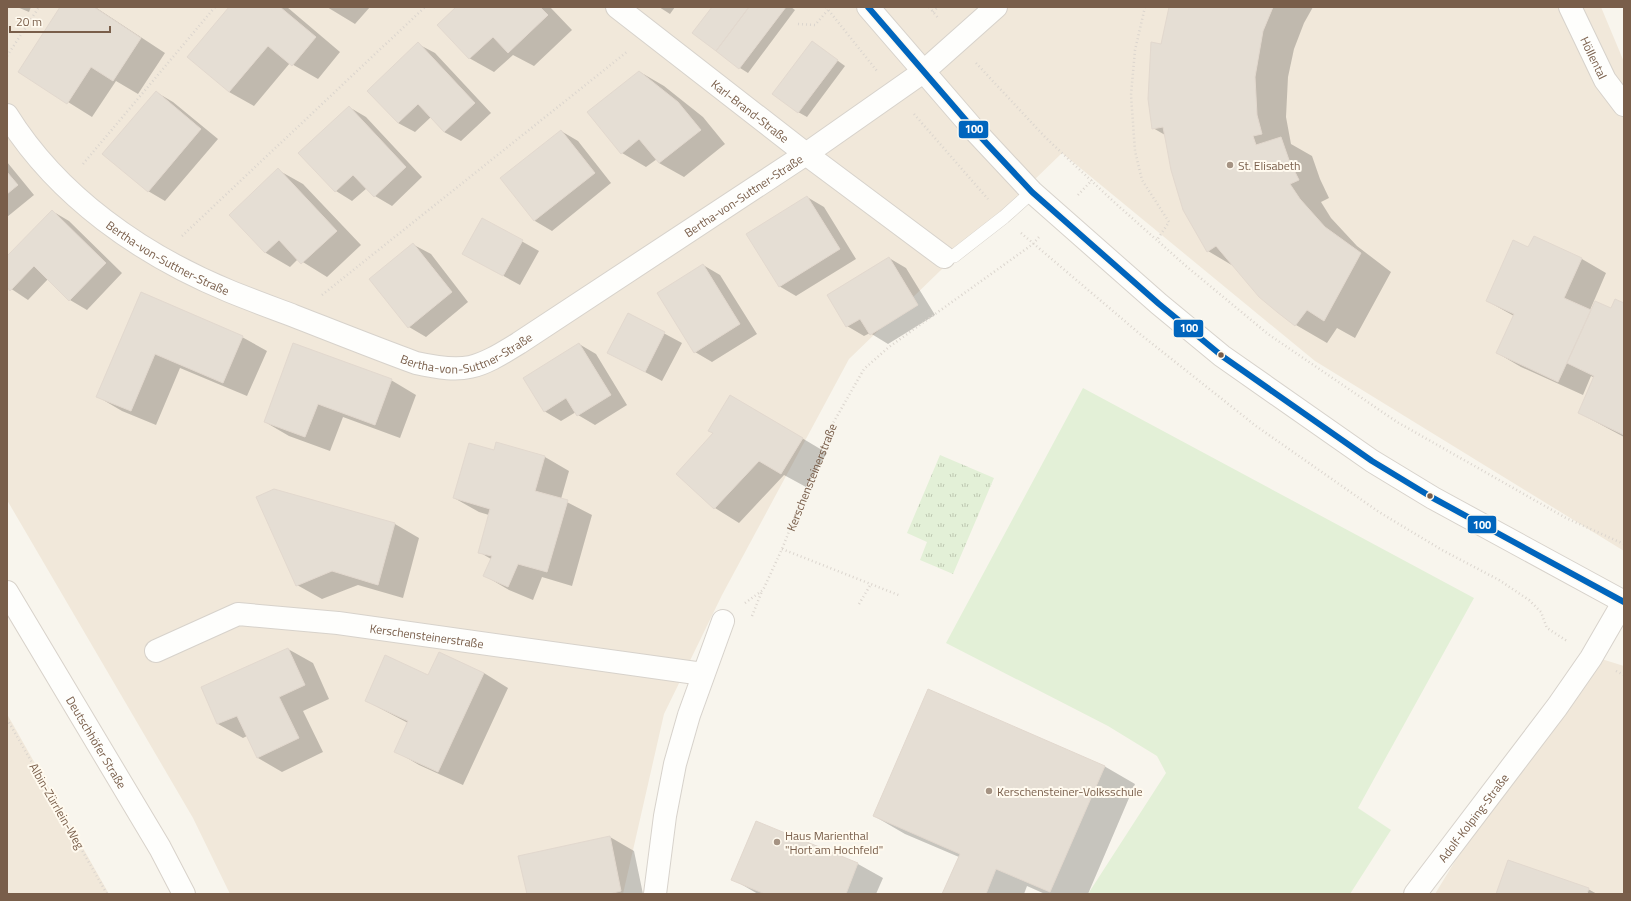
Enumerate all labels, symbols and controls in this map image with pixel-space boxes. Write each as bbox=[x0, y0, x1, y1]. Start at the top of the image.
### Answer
scale bar bbox=[10, 8, 110, 34]
text: 20 m bbox=[16, 12, 42, 31]
street label: Höllental bbox=[1576, 33, 1613, 82]
street label: Karl-Brand-Straße bbox=[707, 74, 793, 147]
line badge: 100 bbox=[958, 120, 989, 139]
text: 100 bbox=[965, 121, 983, 137]
street label: Bertha-von-Suttner-Straße bbox=[680, 149, 806, 241]
place label: St. Elisabeth bbox=[1238, 156, 1300, 175]
marker: St. Elisabeth bbox=[1225, 160, 1235, 170]
street label: Bertha-von-Suttner-Straße bbox=[102, 215, 232, 300]
line badge: 100 bbox=[1173, 319, 1204, 338]
text: 100 bbox=[1180, 320, 1198, 336]
street label: Bertha-von-Suttner-Straße bbox=[398, 327, 536, 378]
unlabelled marker bbox=[1216, 350, 1226, 360]
street label: Kerschensteinerstraße bbox=[781, 420, 841, 534]
unlabelled marker bbox=[1425, 491, 1435, 501]
line badge: 100 bbox=[1467, 515, 1497, 534]
text: 100 bbox=[1473, 517, 1491, 533]
street label: Kerschensteinerstraße bbox=[369, 618, 485, 653]
street label: Deutschhöfer Straße bbox=[62, 692, 132, 792]
street label: Albin-Zürrlein-Weg bbox=[25, 759, 89, 853]
street label: Adolf-Kolping-Straße bbox=[1433, 769, 1513, 866]
place label: Kerschensteiner-Volksschule bbox=[997, 782, 1143, 801]
marker: Kerschensteiner-Volksschule bbox=[984, 786, 994, 796]
place label: Haus Marienthal "Hort am Hochfeld" bbox=[785, 826, 883, 859]
marker: Haus Marienthal "Hort am Hochfeld" bbox=[772, 837, 782, 847]

